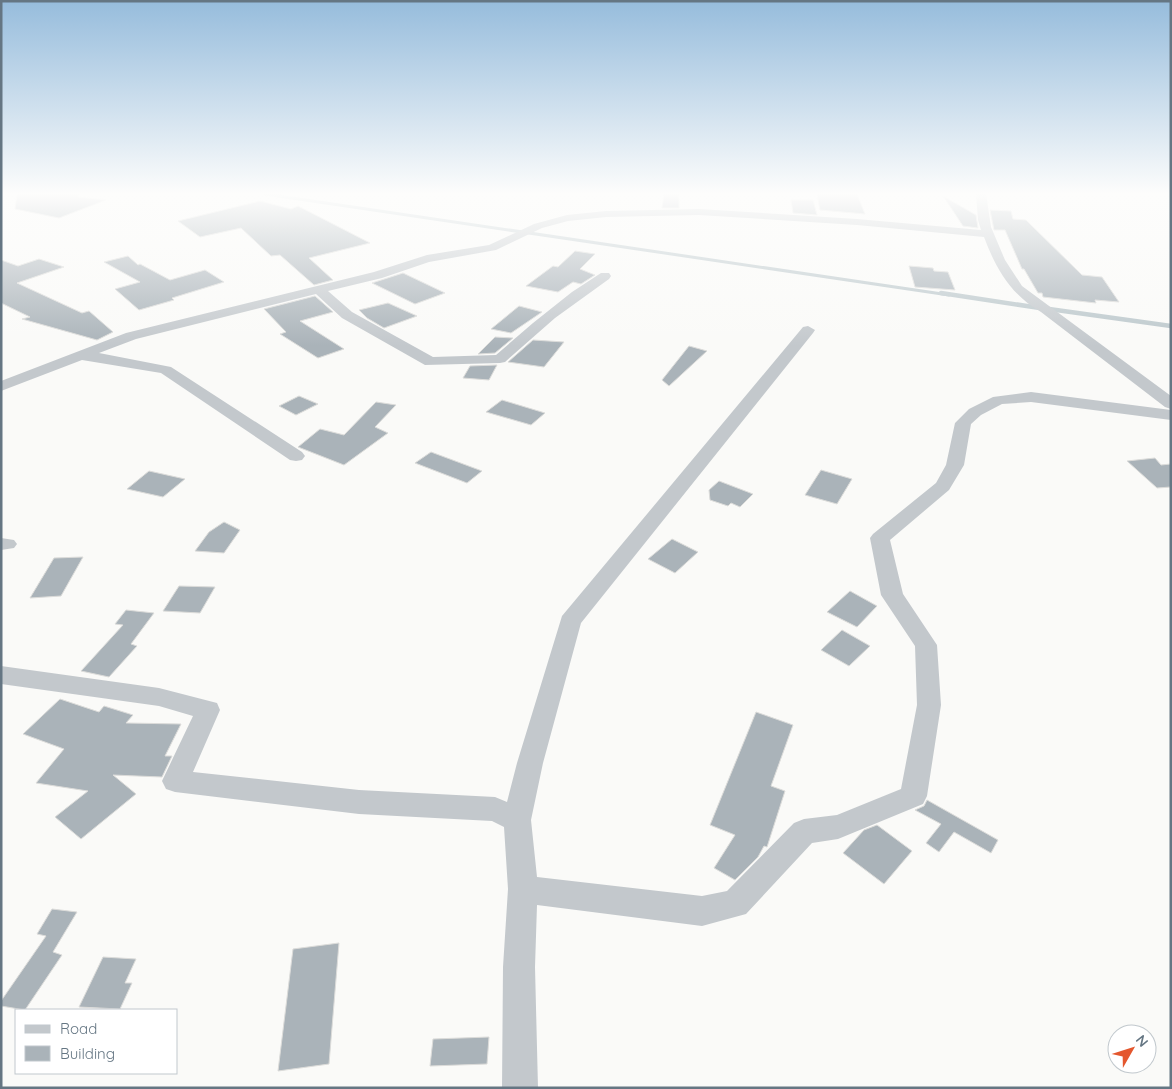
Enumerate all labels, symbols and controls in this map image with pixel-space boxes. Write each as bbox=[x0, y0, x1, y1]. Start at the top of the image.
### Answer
legend bbox=[15, 1009, 178, 1074]
text: Road bbox=[60, 1019, 97, 1038]
north arrow bbox=[1107, 1024, 1157, 1074]
text: N bbox=[1132, 1031, 1152, 1050]
text: Building bbox=[60, 1044, 115, 1063]

